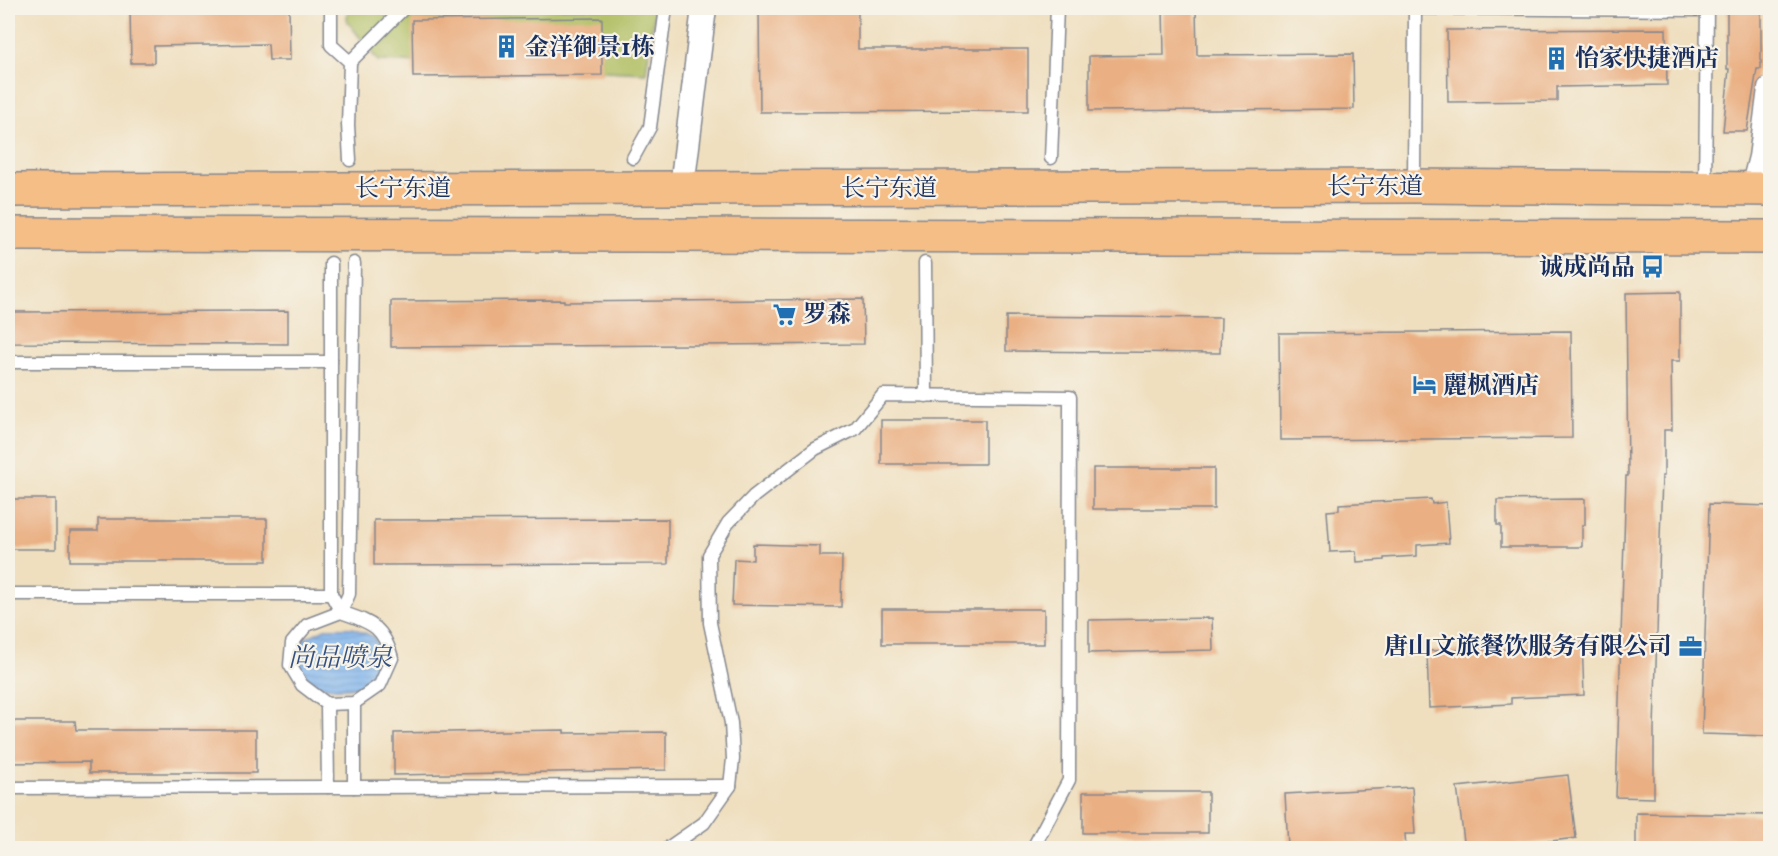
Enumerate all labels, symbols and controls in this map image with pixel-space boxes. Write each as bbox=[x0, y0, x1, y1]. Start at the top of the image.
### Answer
place label: 金洋御景1栋 bbox=[525, 32, 655, 66]
building icon: 金洋御景1栋 bbox=[494, 34, 520, 60]
place label: 怡家快捷酒店 bbox=[1575, 43, 1719, 77]
building icon: 怡家快捷酒店 bbox=[1544, 45, 1570, 71]
street label: 长宁东道 bbox=[1327, 171, 1423, 205]
street label: 长宁东道 bbox=[355, 173, 451, 207]
street label: 长宁东道 bbox=[841, 173, 937, 207]
place label: 诚成尚品 bbox=[1539, 252, 1635, 286]
bus stop icon: 诚成尚品 bbox=[1640, 254, 1666, 280]
place label: 罗森 bbox=[803, 299, 851, 333]
supermarket icon: 罗森 bbox=[772, 301, 798, 327]
place label: 麗枫酒店 bbox=[1443, 370, 1539, 404]
hotel icon: 麗枫酒店 bbox=[1412, 372, 1438, 398]
place label: 唐山文旅餐饮服务有限公司 bbox=[1384, 631, 1672, 665]
office icon: 唐山文旅餐饮服务有限公司 bbox=[1677, 633, 1703, 659]
water label: 尚品喷泉 bbox=[288, 641, 393, 677]

